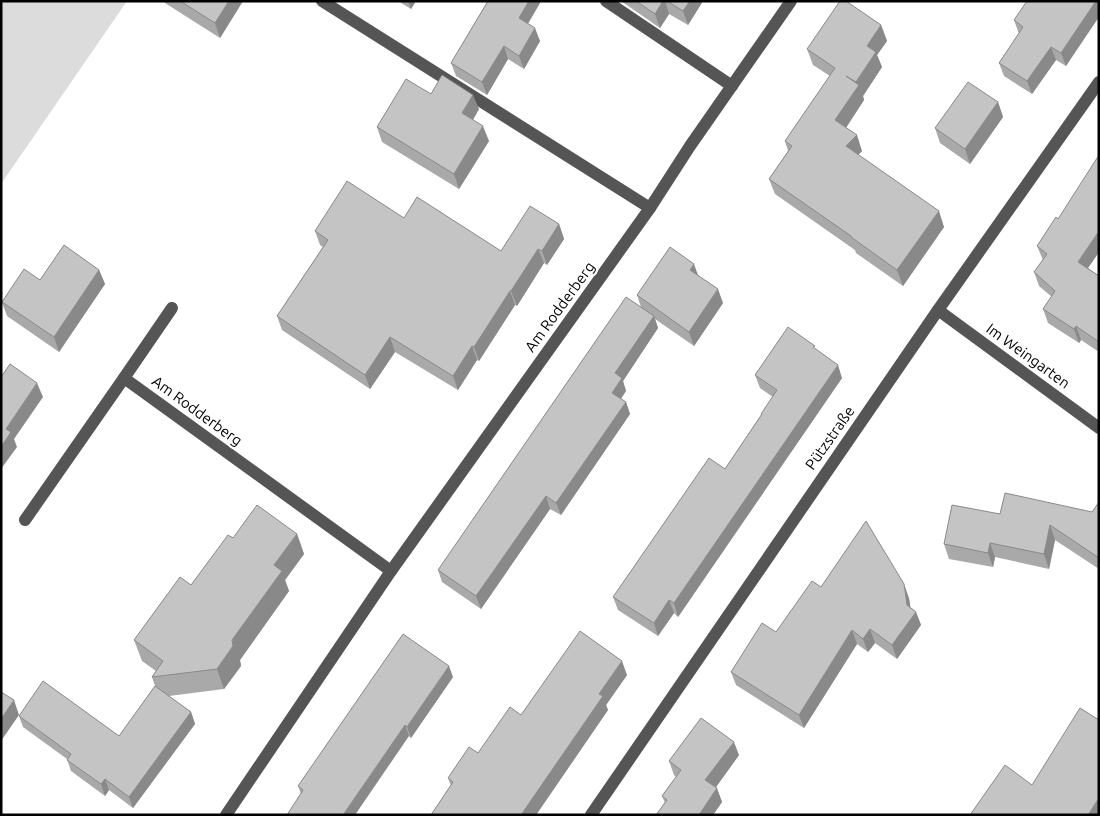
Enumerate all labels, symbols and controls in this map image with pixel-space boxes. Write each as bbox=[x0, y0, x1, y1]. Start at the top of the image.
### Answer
street label: Am Rodderberg bbox=[521, 258, 598, 355]
street label: Im Weingarten bbox=[983, 320, 1073, 392]
street label: Am Rodderberg bbox=[149, 372, 246, 449]
street label: Pützstraße bbox=[802, 403, 858, 473]

